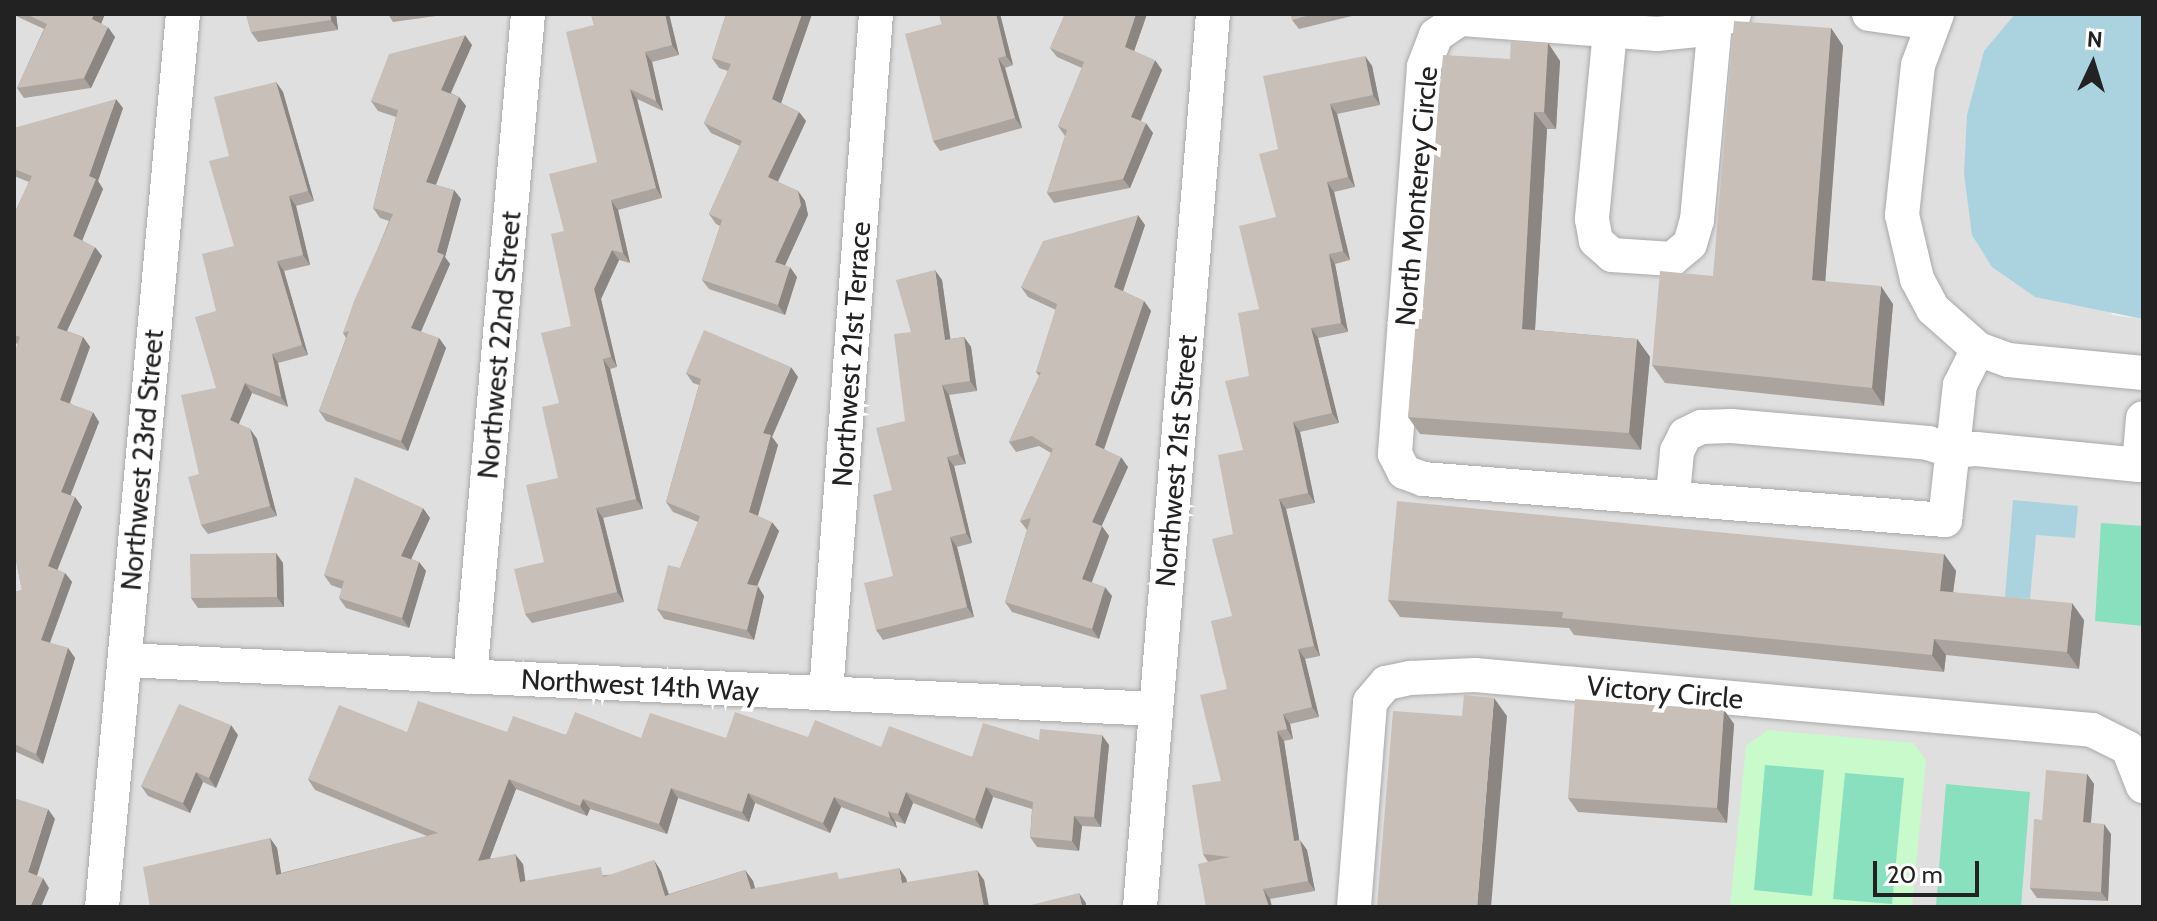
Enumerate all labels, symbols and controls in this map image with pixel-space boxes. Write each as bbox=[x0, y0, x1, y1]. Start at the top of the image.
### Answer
north arrow bbox=[2053, 24, 2133, 104]
text: N bbox=[2086, 26, 2103, 54]
street label: North Monterey Circle bbox=[1388, 65, 1444, 327]
street label: Northwest 22nd Street bbox=[471, 210, 527, 480]
street label: Northwest 21st Terrace bbox=[825, 220, 877, 488]
street label: Northwest 23rd Street bbox=[114, 328, 170, 592]
street label: Northwest 21st Street bbox=[1148, 334, 1204, 588]
street label: Northwest 14th Way bbox=[520, 662, 760, 708]
street label: Victory Circle bbox=[1585, 668, 1745, 716]
scale bar bbox=[1877, 845, 1983, 895]
text: 20 m bbox=[1887, 860, 1943, 889]

